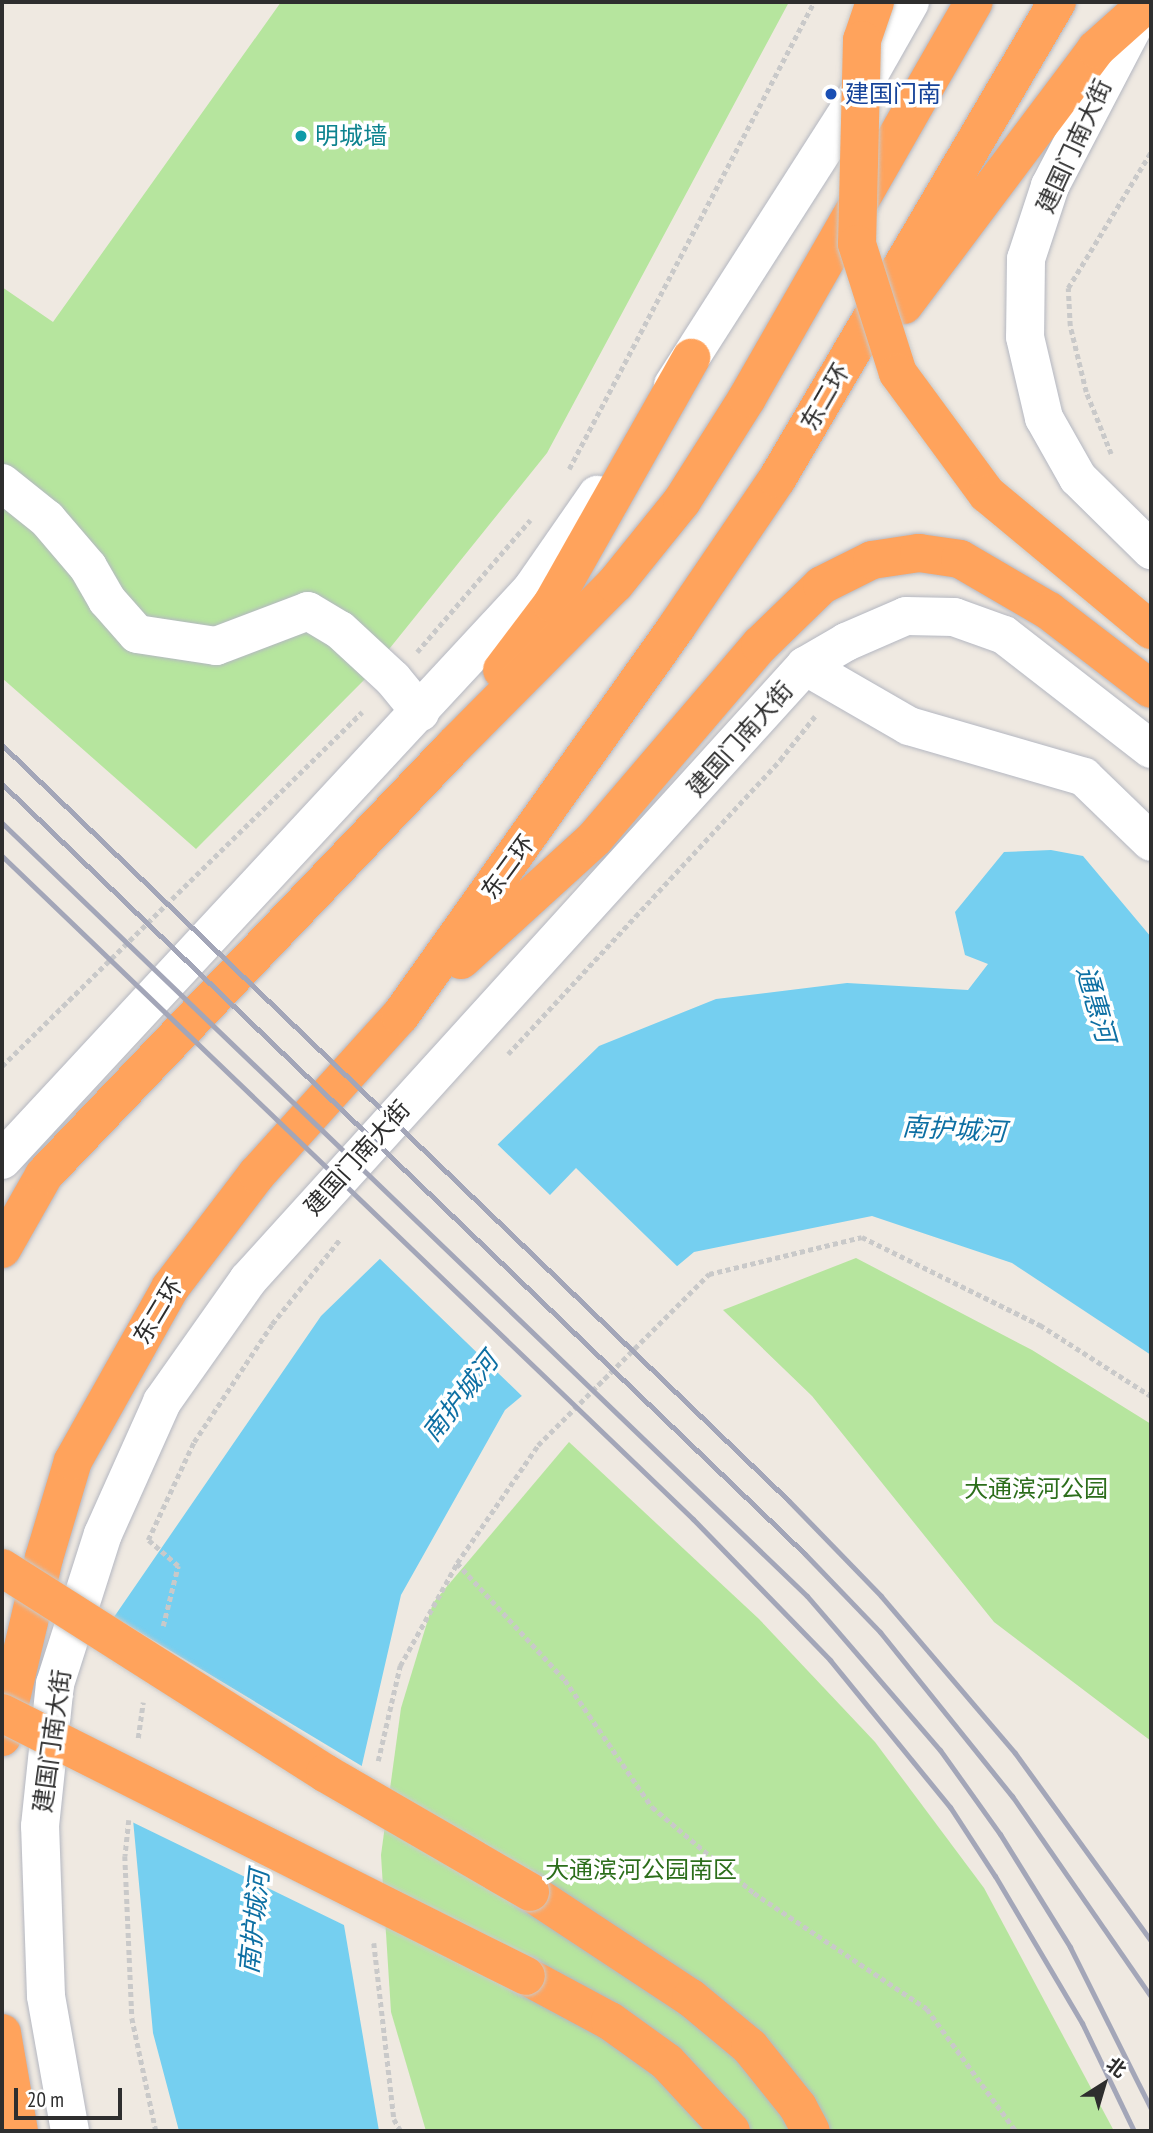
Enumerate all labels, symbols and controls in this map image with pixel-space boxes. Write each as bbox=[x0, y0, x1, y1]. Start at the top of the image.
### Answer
street label: 建国门南大街 bbox=[1031, 75, 1117, 217]
place label: 建国门南 bbox=[845, 80, 941, 108]
marker: 建国门南 bbox=[823, 86, 839, 102]
place label: 明城墙 bbox=[315, 122, 387, 150]
marker: 明城墙 bbox=[293, 128, 309, 144]
street label: 东二环 bbox=[795, 359, 855, 435]
street label: 建国门南大街 bbox=[681, 676, 799, 802]
street label: 东二环 bbox=[475, 829, 541, 905]
water label: 通惠河 bbox=[1070, 962, 1122, 1046]
street label: 建国门南大街 bbox=[298, 1095, 416, 1221]
water label: 南护城河 bbox=[901, 1111, 1007, 1147]
street label: 东二环 bbox=[127, 1273, 189, 1349]
water label: 南护城河 bbox=[416, 1346, 504, 1448]
park label: 大通滨河公园 bbox=[964, 1475, 1108, 1503]
street label: 建国门南大街 bbox=[28, 1668, 76, 1814]
park label: 大通滨河公园南区 bbox=[545, 1856, 737, 1884]
water label: 南护城河 bbox=[233, 1869, 275, 1975]
north arrow bbox=[1069, 2049, 1139, 2119]
text: 北 bbox=[1102, 2052, 1131, 2083]
scale bar bbox=[18, 2074, 126, 2118]
text: 20 m bbox=[27, 2086, 64, 2113]

